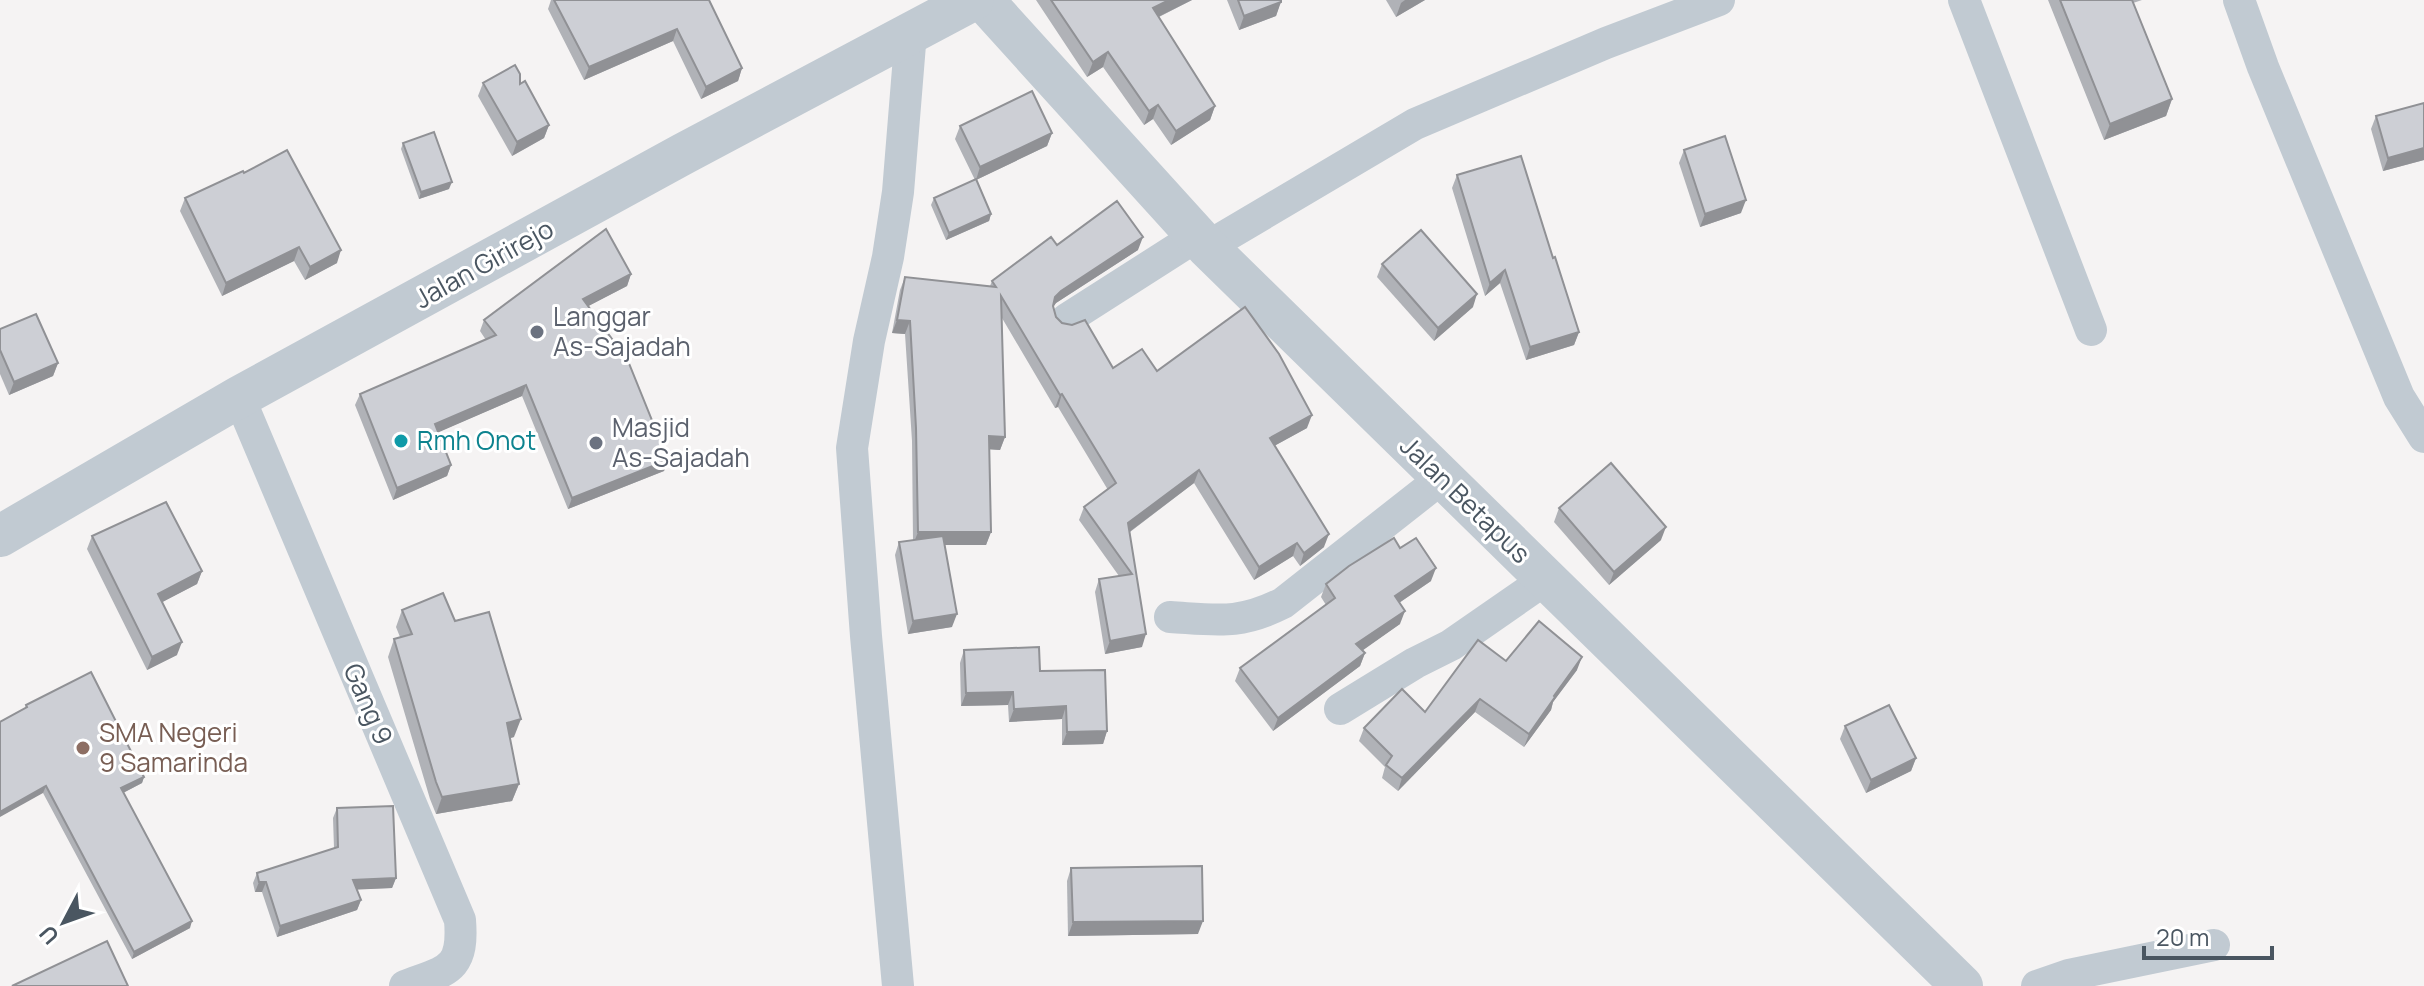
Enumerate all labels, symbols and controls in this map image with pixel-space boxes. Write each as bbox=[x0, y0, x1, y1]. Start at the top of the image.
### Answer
street label: Jalan Girirejo bbox=[408, 210, 559, 316]
place label: Langgar As-Sajadah bbox=[553, 298, 691, 364]
marker: Langgar As-Sajadah bbox=[528, 323, 546, 341]
place label: Masjid As-Sajadah bbox=[612, 409, 750, 475]
place label: Rmh Onot bbox=[417, 422, 536, 458]
street label: Jalan Betapus bbox=[1393, 428, 1539, 571]
marker: Rmh Onot bbox=[392, 432, 410, 450]
marker: Masjid As-Sajadah bbox=[587, 434, 605, 452]
street label: Gang 9 bbox=[336, 657, 402, 750]
place label: SMA Negeri 9 Samarinda bbox=[99, 714, 248, 780]
marker: SMA Negeri 9 Samarinda bbox=[74, 739, 92, 757]
north arrow bbox=[24, 882, 104, 962]
scale bar bbox=[2144, 910, 2272, 960]
text: U bbox=[32, 919, 65, 951]
text: 20 m bbox=[2156, 920, 2209, 953]

